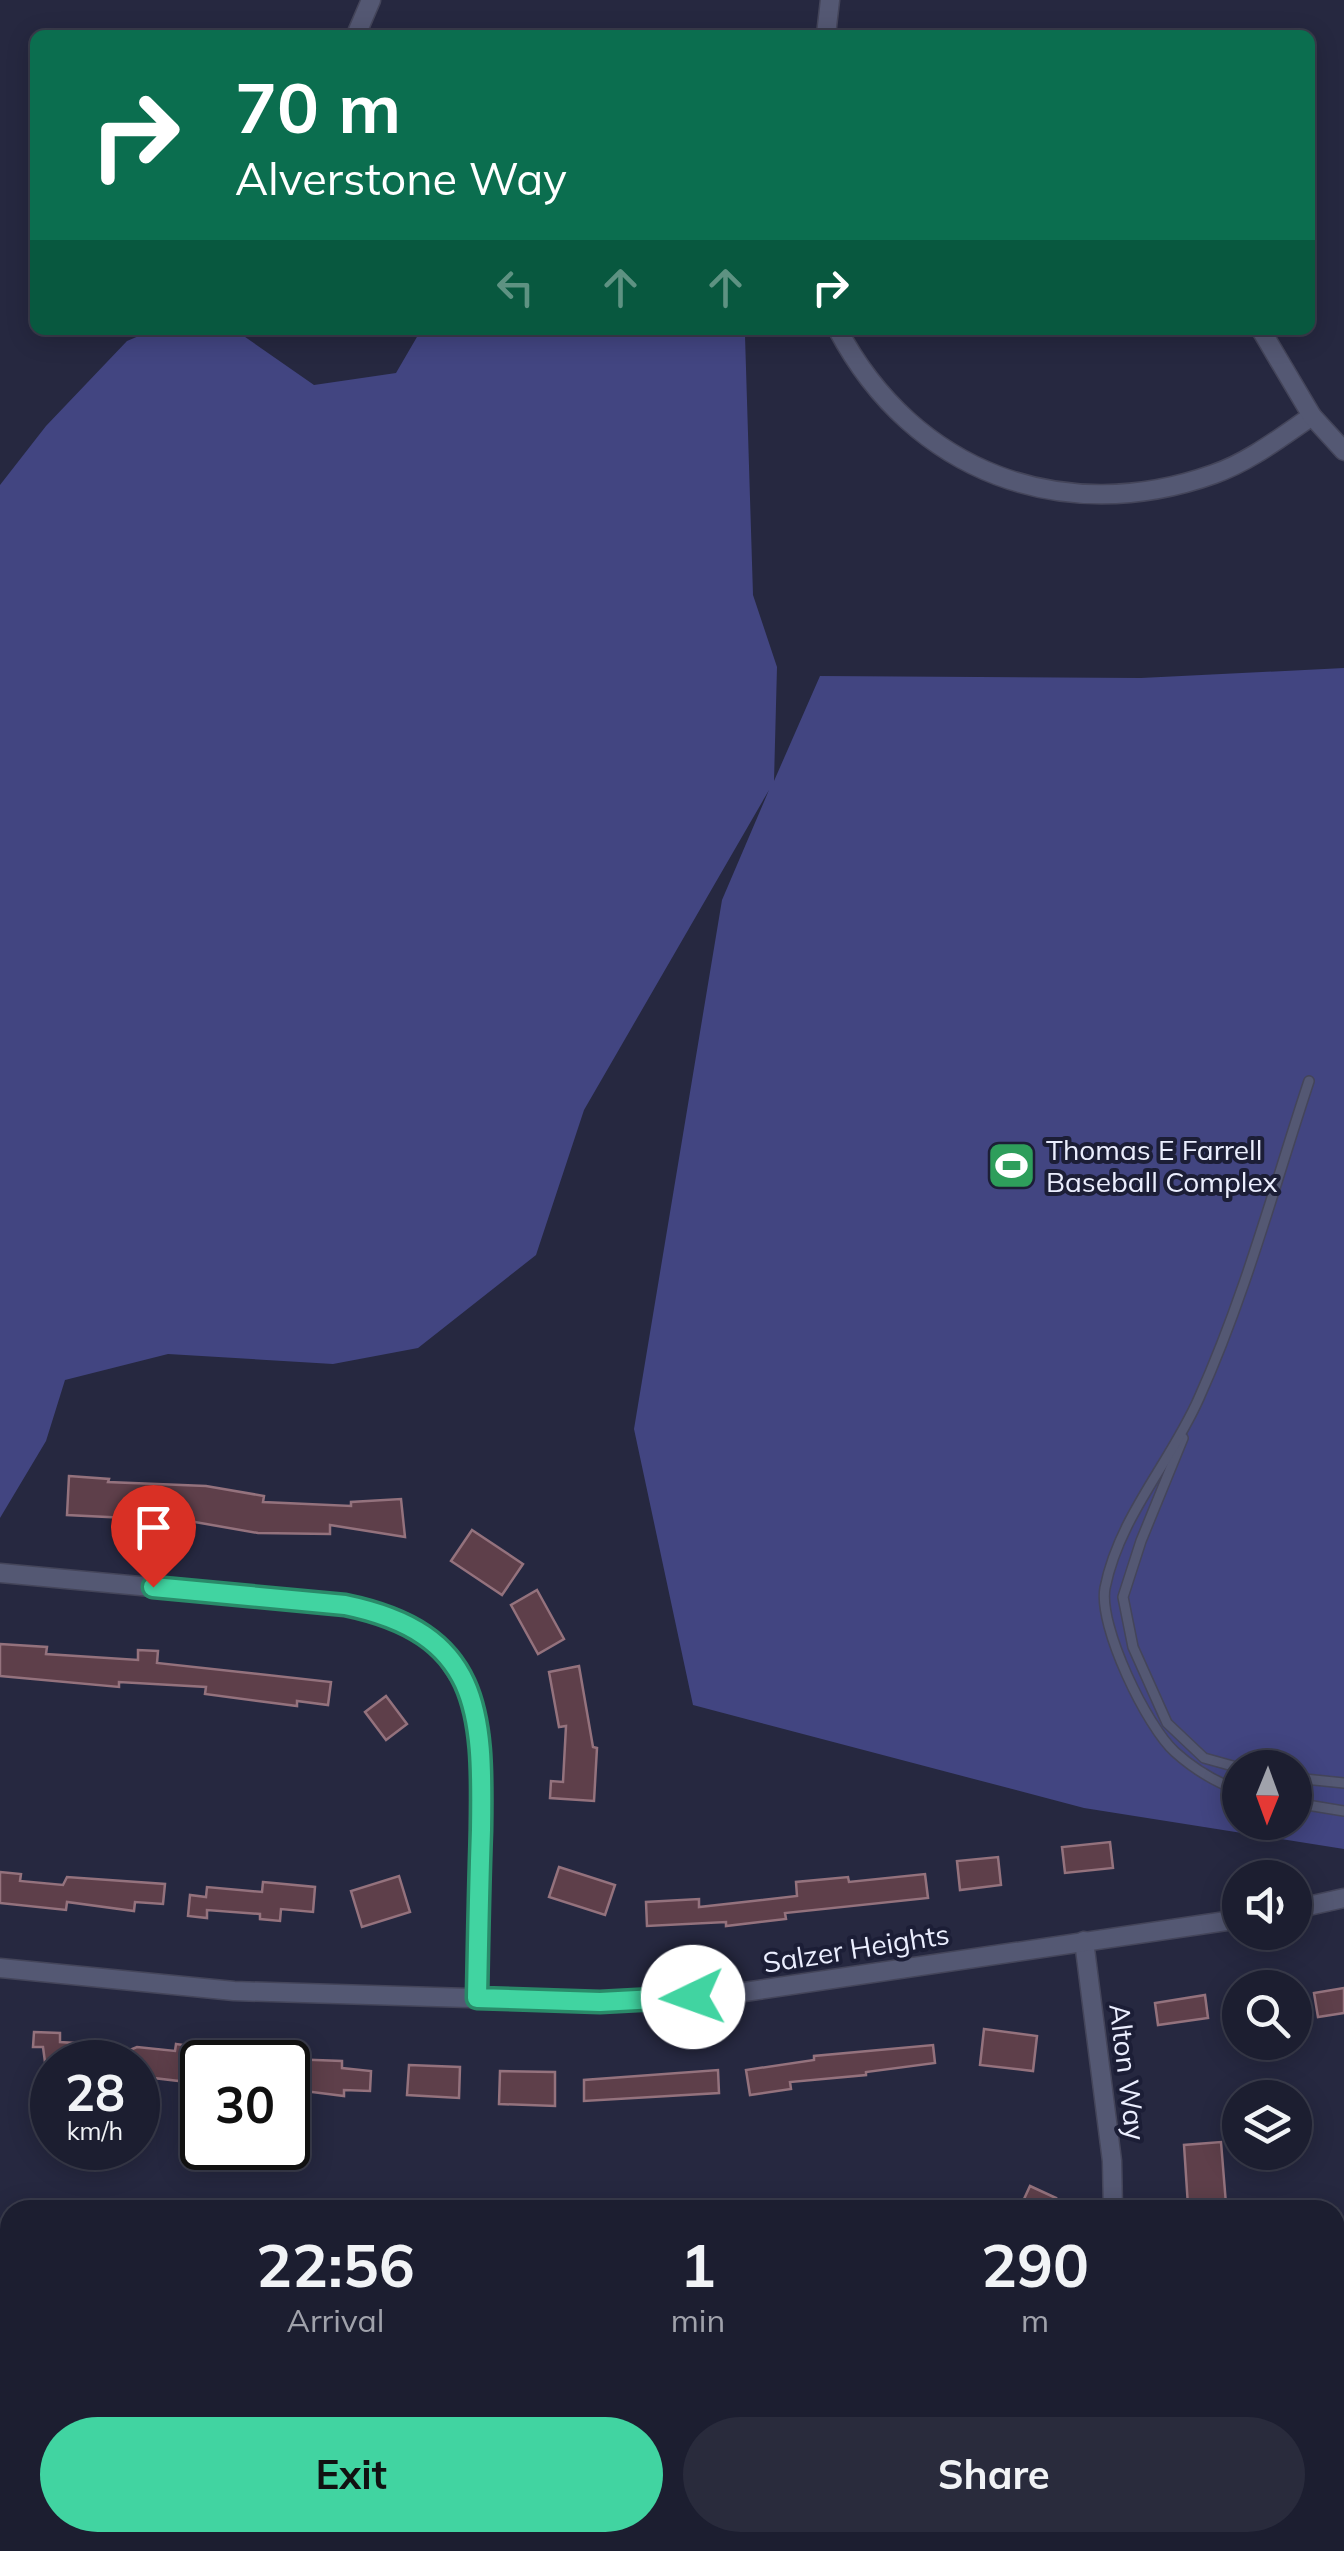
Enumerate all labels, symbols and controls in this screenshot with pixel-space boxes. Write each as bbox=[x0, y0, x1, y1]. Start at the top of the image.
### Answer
text: 70 m bbox=[235, 63, 401, 151]
icon: right bbox=[70, 70, 200, 200]
text: Alverstone Way bbox=[235, 150, 567, 206]
icon: left bbox=[488, 260, 543, 315]
icon: ahead bbox=[593, 260, 648, 315]
icon: ahead bbox=[698, 260, 753, 315]
icon: right bbox=[803, 260, 858, 315]
place label: Thomas E Farrell Baseball Complex bbox=[1046, 1132, 1278, 1199]
sports icon: Thomas E Farrell Baseball Complex bbox=[985, 1139, 1037, 1191]
pin bbox=[111, 1485, 196, 1588]
icon: arrive bbox=[126, 1500, 181, 1555]
north arrow bbox=[1222, 1750, 1312, 1840]
map controls bbox=[1222, 1750, 1312, 2170]
button: sound bbox=[1222, 1860, 1312, 1950]
street label: Salzer Heights bbox=[760, 1916, 952, 1980]
position arrow bbox=[641, 1945, 745, 2049]
button: search bbox=[1222, 1970, 1312, 2060]
street label: Alton Way bbox=[1102, 2002, 1154, 2143]
speed limit sign: 30 bbox=[180, 2040, 310, 2170]
text: 28 bbox=[65, 2061, 125, 2124]
button: layers bbox=[1222, 2080, 1312, 2170]
text: km/h bbox=[67, 2115, 123, 2146]
text: 22:56 bbox=[256, 2227, 415, 2302]
text: 1 bbox=[680, 2227, 716, 2302]
text: 290 bbox=[981, 2227, 1089, 2302]
text: Arrival bbox=[286, 2300, 384, 2340]
text: min bbox=[671, 2300, 725, 2340]
text: m bbox=[1021, 2300, 1049, 2340]
button: Exit bbox=[40, 2417, 663, 2532]
button: Share bbox=[683, 2417, 1305, 2532]

